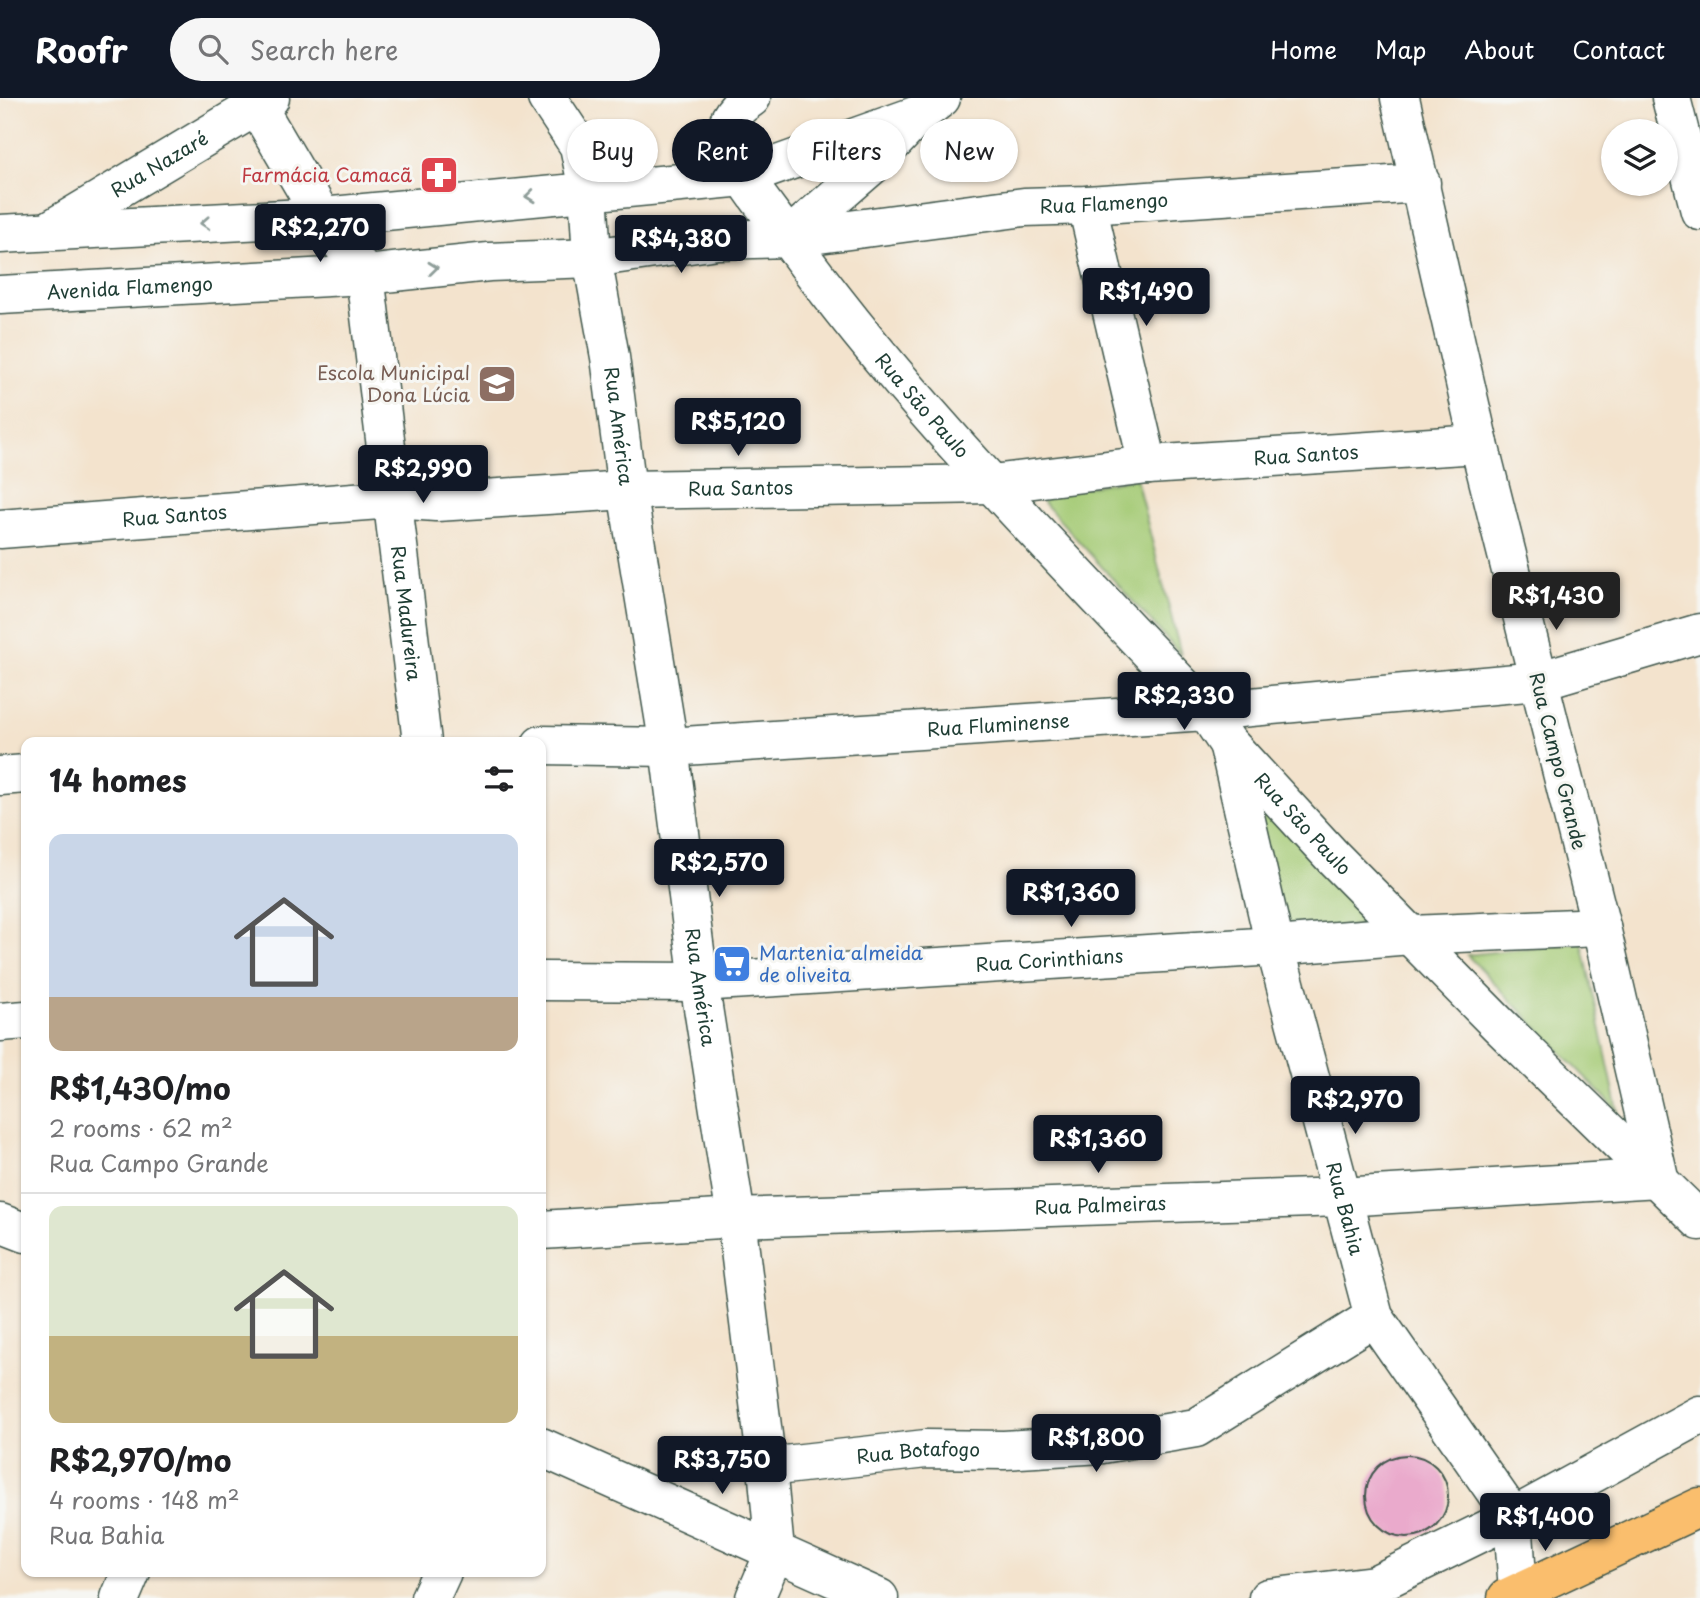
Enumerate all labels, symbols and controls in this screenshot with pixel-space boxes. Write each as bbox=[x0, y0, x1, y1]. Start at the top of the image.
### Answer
search box bbox=[170, 18, 660, 81]
text: Roofr bbox=[35, 24, 128, 74]
icon: search bbox=[194, 30, 232, 68]
text: Search here bbox=[250, 30, 398, 69]
text: Home bbox=[1270, 31, 1337, 67]
text: Map bbox=[1375, 31, 1426, 67]
text: About bbox=[1464, 31, 1534, 67]
text: Contact bbox=[1572, 31, 1665, 67]
chip: Buy bbox=[567, 119, 658, 182]
chip: Rent bbox=[672, 119, 773, 182]
chip: Filters bbox=[787, 119, 906, 182]
chip: New bbox=[920, 119, 1018, 182]
map controls bbox=[1601, 119, 1678, 196]
button: layers bbox=[1601, 119, 1678, 196]
street label: Rua Nazaré bbox=[105, 123, 213, 203]
pharmacy icon: Farmácia Camacã bbox=[418, 154, 460, 196]
place label: Farmácia Camacã bbox=[241, 160, 412, 188]
street label: Rua Flamengo bbox=[1039, 185, 1169, 219]
one-way arrow bbox=[524, 188, 535, 203]
pin: R$2,270 bbox=[255, 204, 385, 264]
text: R$2,270 bbox=[271, 209, 369, 244]
one-way arrow bbox=[199, 215, 210, 230]
pin: R$4,380 bbox=[616, 216, 746, 275]
text: R$4,380 bbox=[631, 220, 731, 255]
one-way arrow bbox=[427, 260, 439, 275]
street label: Avenida Flamengo bbox=[46, 268, 213, 305]
pin: R$1,490 bbox=[1081, 268, 1211, 328]
text: R$1,490 bbox=[1099, 273, 1193, 308]
street label: Rua São Paulo bbox=[869, 346, 976, 464]
place label: Escola Municipal Dona Lúcia bbox=[317, 358, 470, 408]
school or university icon: Escola Municipal Dona Lúcia bbox=[476, 363, 518, 405]
street label: Rua América bbox=[598, 365, 641, 488]
pin: R$5,120 bbox=[673, 398, 803, 458]
text: R$5,120 bbox=[691, 403, 785, 438]
street label: Rua Santos bbox=[1253, 437, 1359, 471]
pin: R$2,990 bbox=[358, 446, 488, 505]
text: R$2,990 bbox=[374, 450, 472, 485]
street label: Rua Santos bbox=[688, 472, 793, 502]
street label: Rua Santos bbox=[121, 497, 228, 533]
street label: Rua Madureira bbox=[385, 544, 430, 683]
pin: R$1,430 bbox=[1491, 573, 1621, 632]
text: R$1,430 bbox=[1508, 577, 1604, 612]
street label: Rua Campo Grande bbox=[1523, 669, 1595, 852]
pin: R$2,330 bbox=[1119, 672, 1249, 732]
text: R$2,330 bbox=[1134, 677, 1234, 712]
street label: Rua Fluminense bbox=[926, 705, 1070, 743]
text: 14 homes bbox=[49, 757, 187, 802]
icon: filters bbox=[480, 760, 518, 798]
street label: Rua São Paulo bbox=[1248, 766, 1358, 881]
pin: R$2,570 bbox=[654, 840, 784, 899]
text: R$2,570 bbox=[670, 844, 768, 879]
pin: R$1,360 bbox=[1006, 870, 1136, 929]
text: R$1,360 bbox=[1022, 874, 1120, 909]
icon: home bbox=[221, 879, 347, 1005]
street label: Rua América bbox=[679, 926, 724, 1049]
place label: Martenia almeida de oliveita bbox=[759, 938, 924, 988]
street label: Rua Corinthians bbox=[975, 941, 1124, 978]
supermarket icon: Martenia almeida de oliveita bbox=[711, 943, 753, 985]
text: R$1,430/mo bbox=[49, 1065, 231, 1110]
pin: R$2,970 bbox=[1290, 1076, 1420, 1136]
text: R$2,970 bbox=[1307, 1081, 1403, 1116]
text: 2 rooms · 62 m² bbox=[49, 1110, 233, 1145]
pin: R$1,360 bbox=[1033, 1116, 1163, 1175]
text: R$1,360 bbox=[1049, 1120, 1147, 1155]
text: Rua Campo Grande bbox=[49, 1145, 269, 1180]
street label: Rua Bahia bbox=[1320, 1159, 1372, 1258]
street label: Rua Palmeiras bbox=[1034, 1188, 1167, 1221]
icon: home bbox=[221, 1251, 347, 1377]
pin: R$1,800 bbox=[1031, 1414, 1161, 1474]
text: R$1,800 bbox=[1048, 1419, 1144, 1454]
street label: Rua Botafogo bbox=[855, 1434, 980, 1470]
pin: R$3,750 bbox=[657, 1436, 787, 1496]
text: R$2,970/mo bbox=[49, 1437, 231, 1482]
text: R$3,750 bbox=[674, 1441, 770, 1476]
text: 4 rooms · 148 m² bbox=[49, 1482, 240, 1517]
pin: R$1,400 bbox=[1480, 1494, 1610, 1553]
text: R$1,400 bbox=[1496, 1498, 1594, 1533]
text: Rua Bahia bbox=[49, 1517, 164, 1552]

